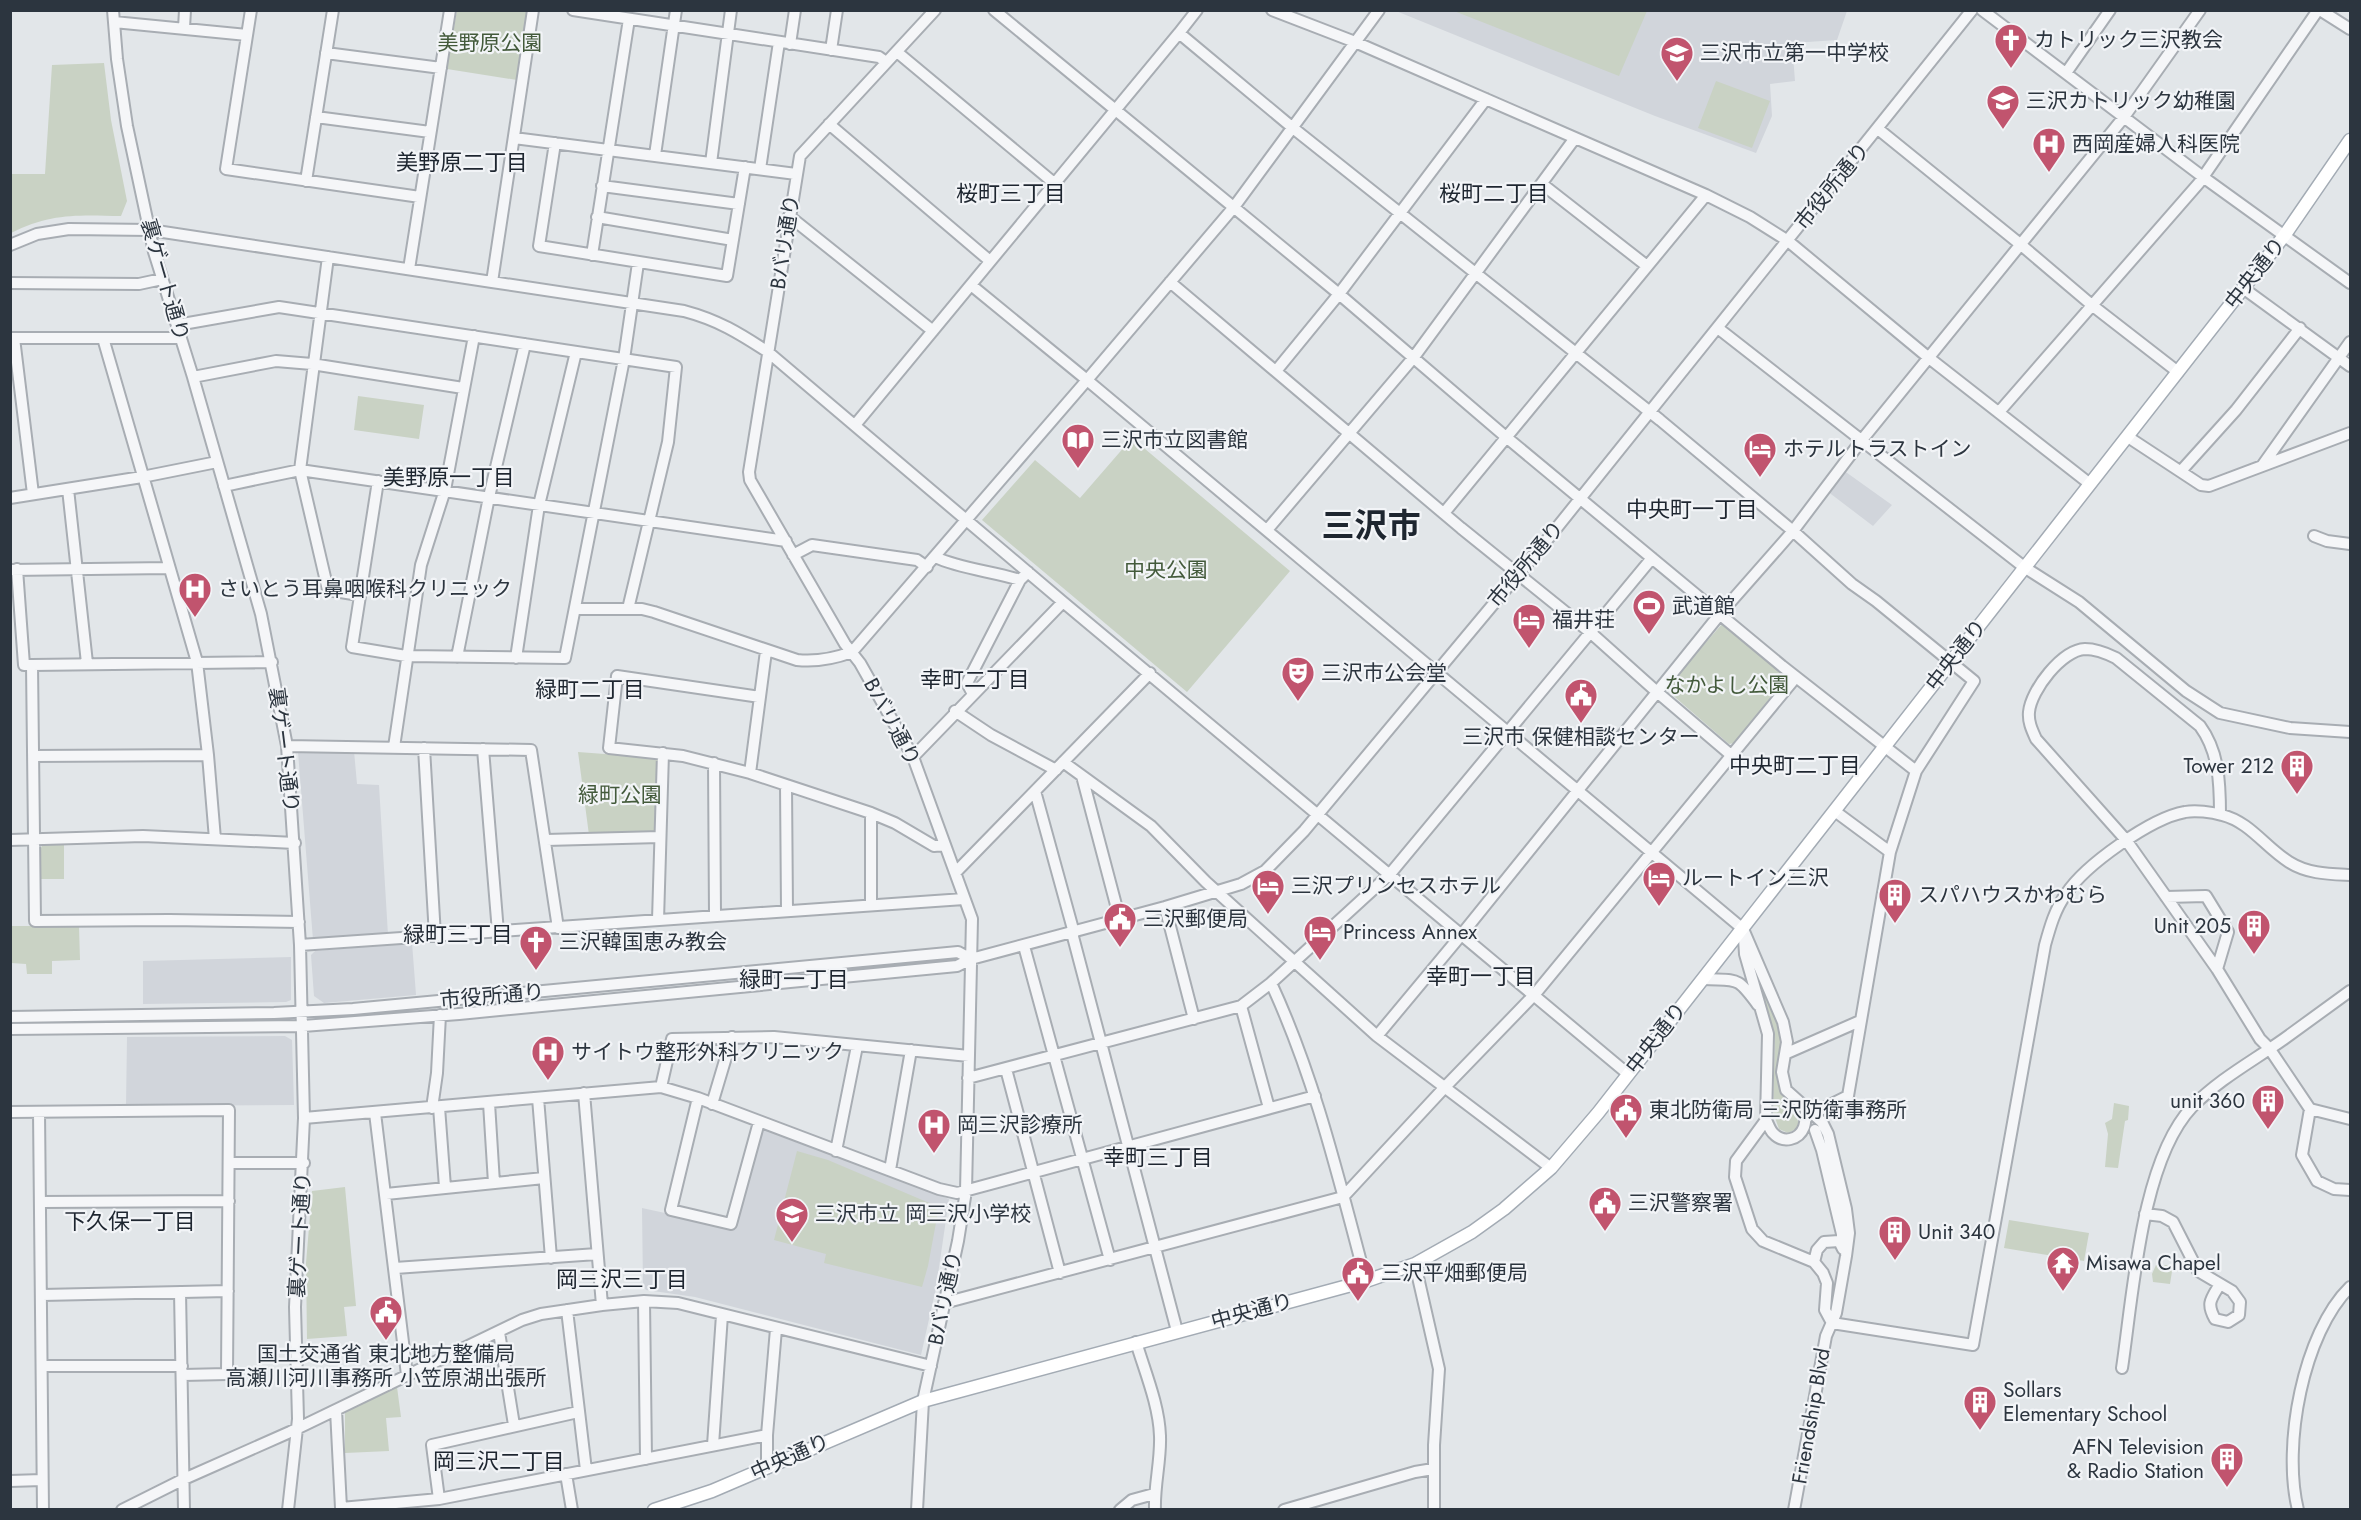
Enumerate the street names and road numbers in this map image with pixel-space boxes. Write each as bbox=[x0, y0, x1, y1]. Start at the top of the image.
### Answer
street label: 市役所通り bbox=[1787, 136, 1877, 236]
street label: Bバリ通り bbox=[763, 192, 807, 292]
street label: 裏ゲート通り bbox=[133, 215, 197, 345]
street label: 中央通り bbox=[2217, 231, 2293, 315]
street label: 市役所通り bbox=[1481, 514, 1571, 614]
street label: 中央通り bbox=[1918, 613, 1994, 697]
street label: Bバリ通り bbox=[856, 673, 928, 771]
street label: 裏ゲート通り bbox=[261, 686, 307, 814]
street label: 市役所通り bbox=[438, 976, 546, 1016]
street label: 中央通り bbox=[1618, 996, 1694, 1080]
street label: 裏ゲート通り bbox=[282, 1171, 318, 1299]
street label: Bバリ通り bbox=[920, 1248, 970, 1348]
street label: 中央通り bbox=[1208, 1286, 1296, 1336]
street label: Friendship Blvd bbox=[1784, 1346, 1838, 1486]
street label: 中央通り bbox=[746, 1426, 834, 1488]

